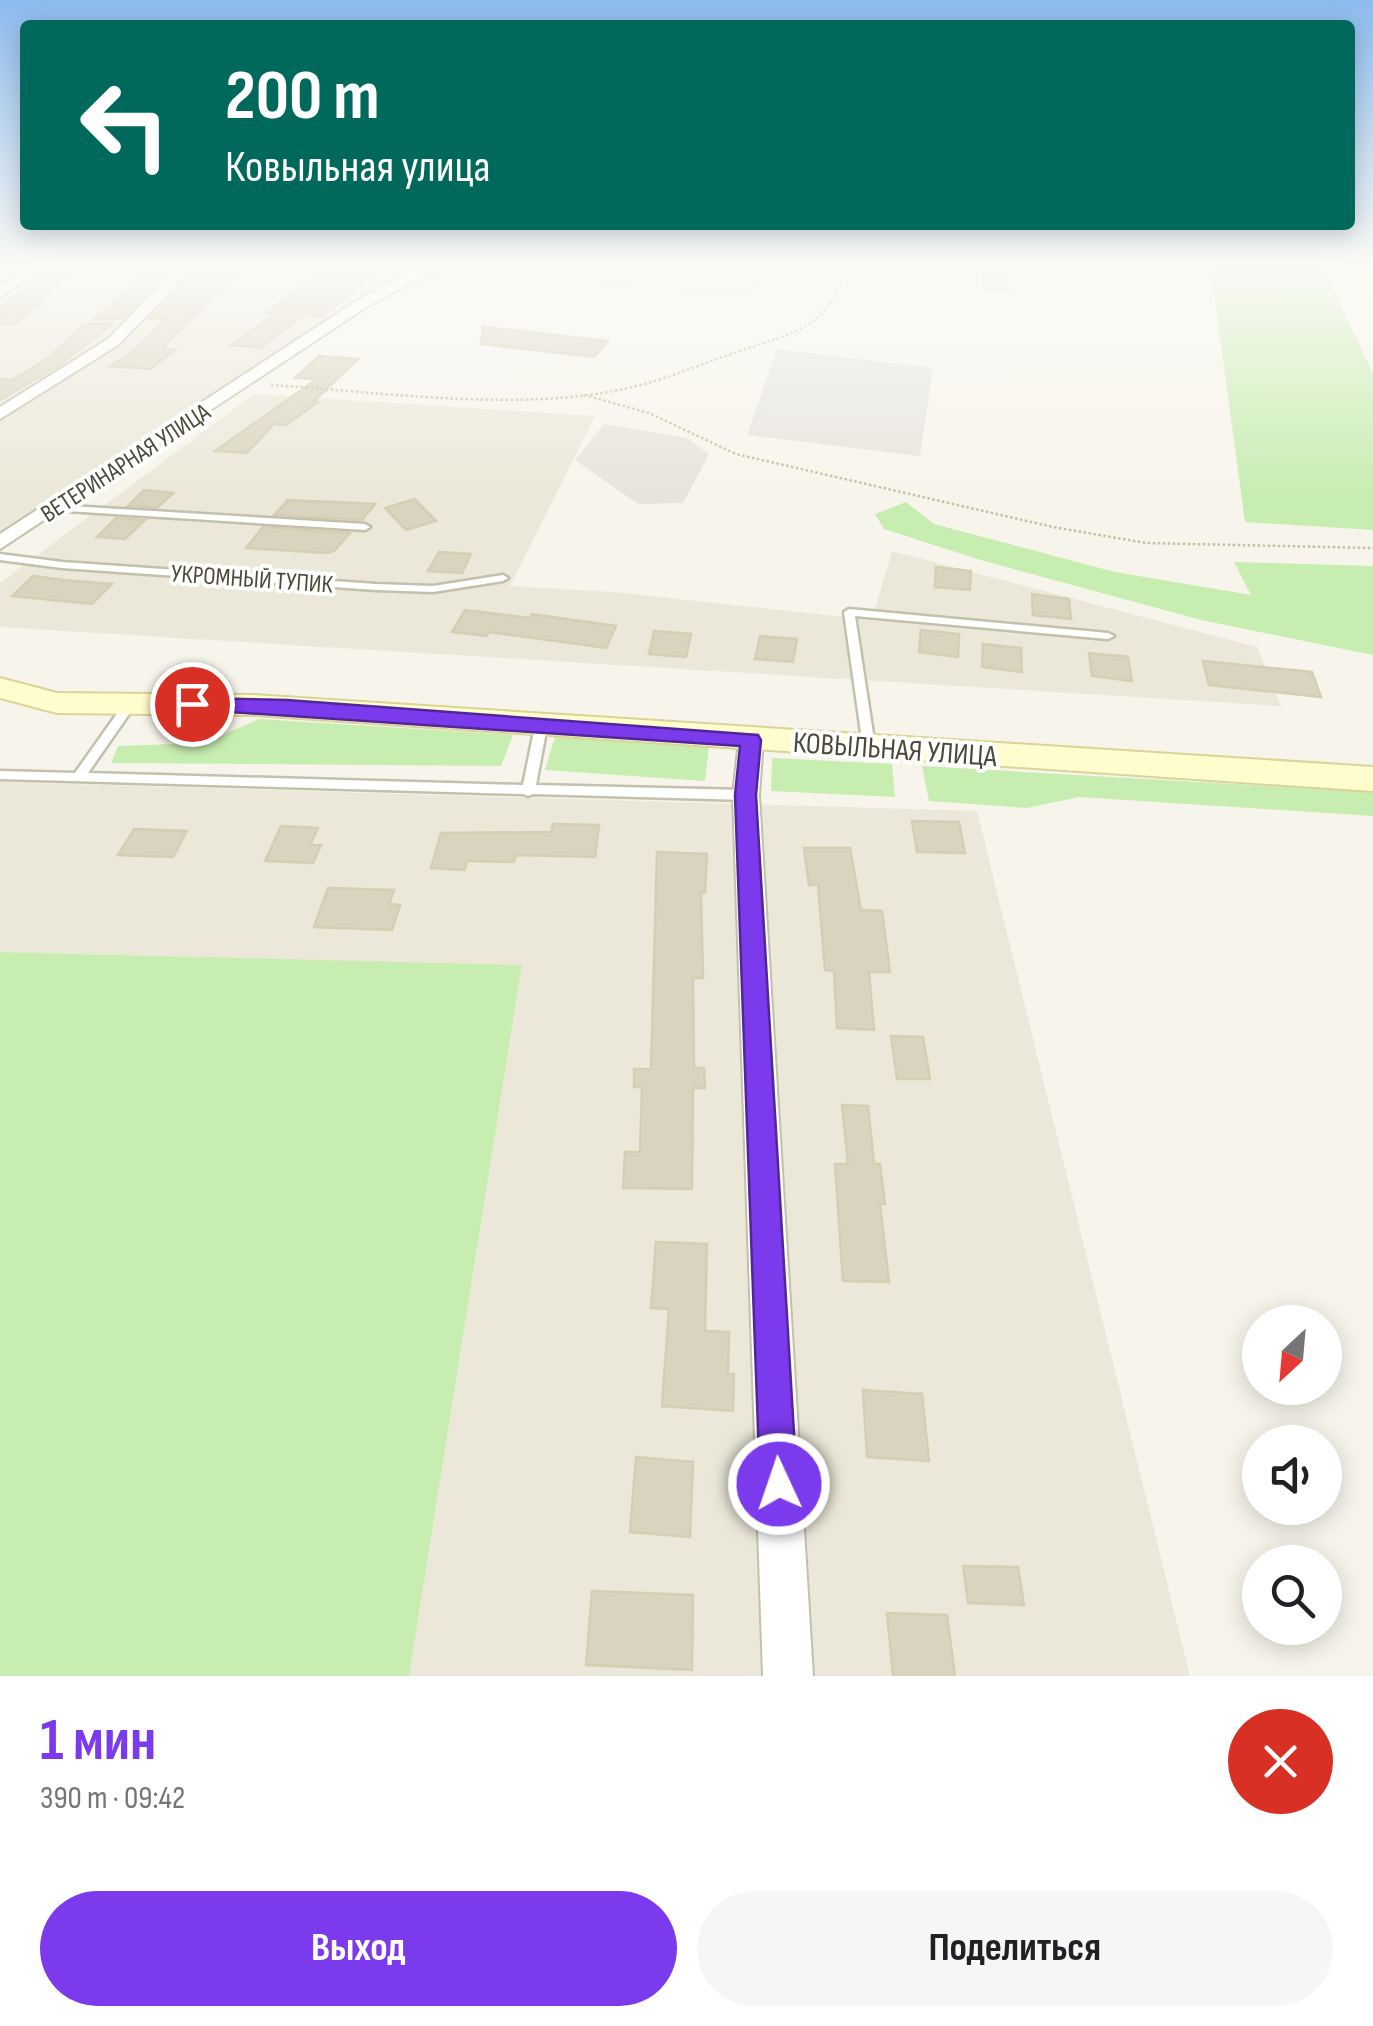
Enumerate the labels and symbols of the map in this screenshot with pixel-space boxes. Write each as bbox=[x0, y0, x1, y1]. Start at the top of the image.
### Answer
street label: ВЕТЕРИНАРНАЯ УЛИЦА bbox=[35, 397, 217, 530]
street label: УКРОМНЫЙ ТУПИК bbox=[170, 558, 335, 601]
pin bbox=[150, 662, 235, 747]
street label: КОВЫЛЬНАЯ УЛИЦА bbox=[792, 725, 998, 775]
north arrow bbox=[1242, 1305, 1342, 1405]
position arrow bbox=[727, 1432, 831, 1536]

